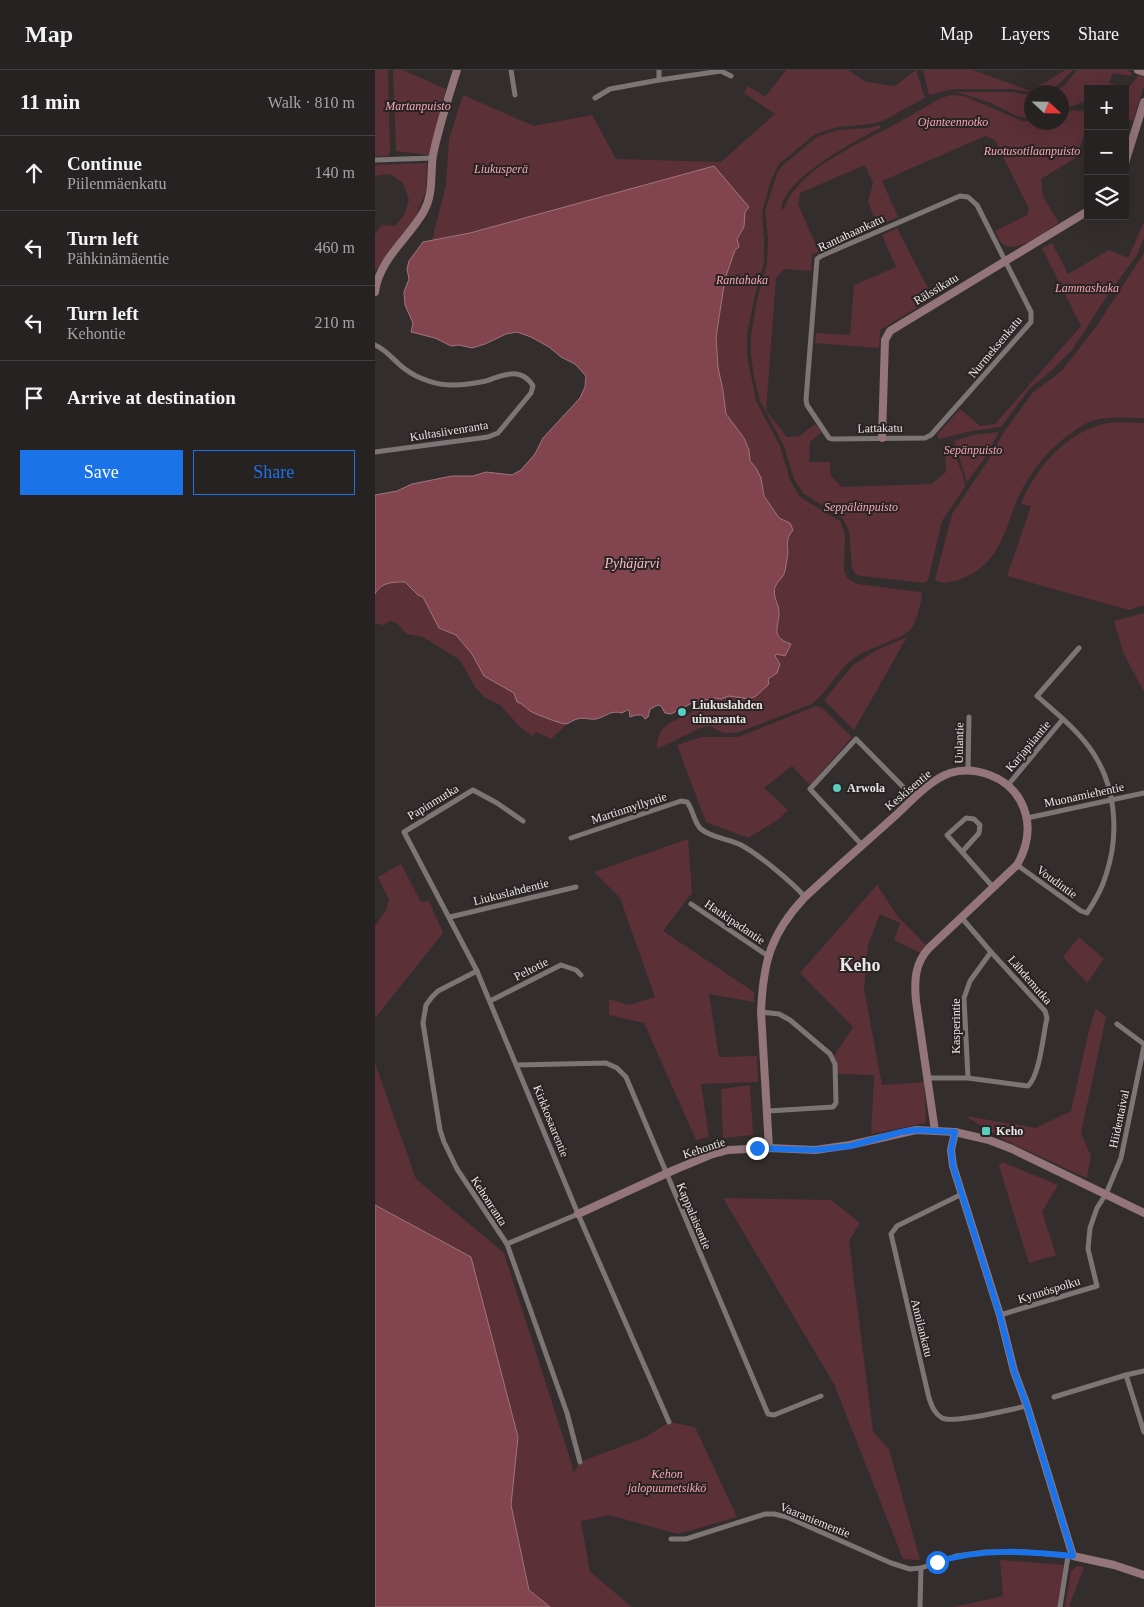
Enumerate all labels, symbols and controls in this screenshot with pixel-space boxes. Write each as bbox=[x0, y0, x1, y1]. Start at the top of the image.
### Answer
text: Map bbox=[25, 21, 73, 47]
text: Map bbox=[940, 24, 973, 44]
text: Layers bbox=[1001, 24, 1050, 44]
text: Share bbox=[1078, 24, 1119, 44]
north arrow bbox=[1024, 85, 1069, 130]
map controls bbox=[1084, 85, 1129, 220]
button: + bbox=[1084, 85, 1129, 130]
text: 11 min bbox=[20, 90, 80, 114]
text: Walk · 810 m bbox=[268, 94, 355, 111]
park label: Martanpuisto bbox=[384, 99, 451, 113]
park label: Ojanteennotko bbox=[918, 115, 988, 129]
button: − bbox=[1084, 130, 1129, 175]
park label: Ruotusotilaanpuisto bbox=[983, 144, 1080, 158]
text: Continue bbox=[67, 153, 142, 174]
icon: ahead bbox=[20, 159, 48, 187]
park label: Liukusperä bbox=[473, 162, 528, 176]
text: 140 m bbox=[315, 164, 355, 181]
text: Piilenmäenkatu bbox=[67, 175, 167, 192]
button: layers bbox=[1084, 175, 1129, 220]
street label: Rantahaankatu bbox=[816, 212, 886, 254]
text: Turn left bbox=[67, 228, 139, 249]
icon: left bbox=[20, 234, 48, 262]
text: 460 m bbox=[315, 239, 355, 256]
text: Pähkinämäentie bbox=[67, 250, 169, 267]
street label: Rälssikatu bbox=[911, 270, 961, 308]
park label: Rantahaka bbox=[715, 273, 768, 287]
park label: Lammashaka bbox=[1054, 281, 1119, 295]
text: Turn left bbox=[67, 303, 139, 324]
icon: left bbox=[20, 309, 48, 337]
street label: Nurmeksenkatu bbox=[965, 313, 1025, 381]
text: 210 m bbox=[315, 314, 355, 331]
text: Kehontie bbox=[67, 325, 126, 342]
icon: arrive bbox=[20, 384, 48, 412]
text: Arrive at destination bbox=[67, 387, 236, 408]
street label: Kultasiivenranta bbox=[409, 418, 490, 444]
street label: Lattakatu bbox=[857, 421, 903, 435]
park label: Sepänpuisto bbox=[944, 443, 1002, 457]
button: Save bbox=[20, 450, 183, 495]
button: Share bbox=[193, 450, 355, 495]
park label: Seppälänpuisto bbox=[824, 500, 898, 514]
water label: Pyhäjärvi bbox=[603, 556, 660, 571]
place label: Liukuslahden uimaranta bbox=[692, 698, 763, 726]
marker: Liukuslahden uimaranta bbox=[676, 706, 688, 718]
street label: Karjapiiantie bbox=[1003, 718, 1053, 774]
street label: Uulantie bbox=[952, 722, 966, 764]
street label: Keskisentie bbox=[882, 767, 934, 813]
street label: Muonamiehentie bbox=[1043, 780, 1125, 810]
street label: Papinmutka bbox=[405, 781, 462, 823]
place label: Arwola bbox=[847, 781, 885, 795]
marker: Arwola bbox=[831, 782, 843, 794]
street label: Martinmyllyntie bbox=[589, 789, 669, 827]
street label: Voudintie bbox=[1034, 863, 1080, 901]
street label: Liukuslahdentie bbox=[472, 876, 550, 908]
street label: Haukipadantie bbox=[702, 897, 768, 947]
street label: Lähdemutka bbox=[1005, 953, 1055, 1008]
street label: Peltotie bbox=[511, 954, 551, 984]
district label: Keho bbox=[839, 955, 881, 975]
street label: Kasperintie bbox=[949, 998, 963, 1054]
street label: Kirkkosaarentie bbox=[530, 1083, 572, 1159]
street label: Hiidentaival bbox=[1106, 1088, 1132, 1149]
place label: Keho bbox=[996, 1124, 1023, 1138]
marker: Keho bbox=[980, 1125, 992, 1137]
street label: Kehontie bbox=[681, 1135, 727, 1161]
route end bbox=[746, 1137, 769, 1160]
street label: Kehonranta bbox=[468, 1174, 510, 1229]
street label: Kappalaisentie bbox=[674, 1180, 714, 1252]
street label: Kynnöspolku bbox=[1016, 1274, 1082, 1306]
street label: Annilankatu bbox=[908, 1298, 936, 1358]
park label: Kehon jalopuumetsikkö bbox=[626, 1467, 706, 1495]
street label: Vaaraniementie bbox=[778, 1500, 852, 1540]
route start bbox=[926, 1551, 949, 1574]

